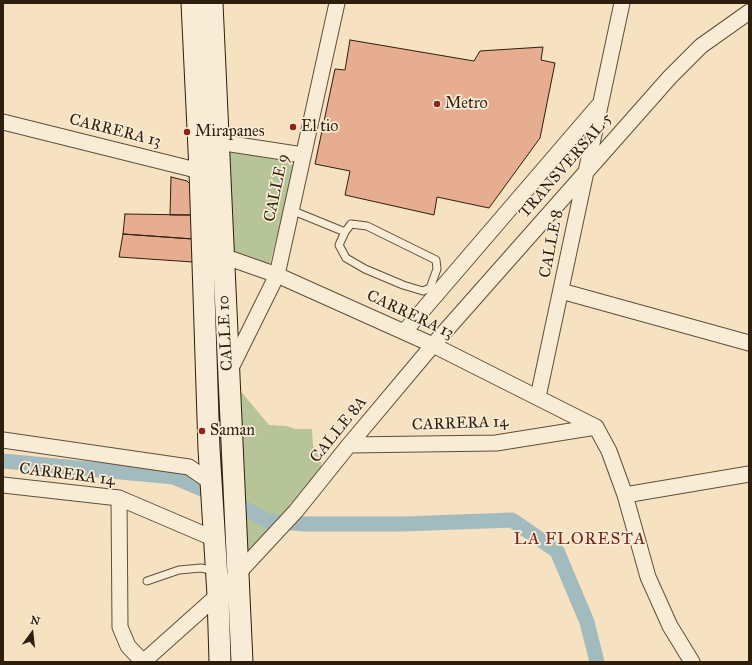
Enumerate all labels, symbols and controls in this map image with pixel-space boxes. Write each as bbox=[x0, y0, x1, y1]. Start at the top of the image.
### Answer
place label: Metro bbox=[445, 94, 488, 114]
marker: Metro bbox=[432, 99, 442, 109]
street label: CARRERA 13 bbox=[67, 110, 163, 152]
street label: TRANSVERSAL 5 bbox=[515, 110, 617, 222]
place label: El tio bbox=[301, 117, 338, 137]
place label: Mirapanes bbox=[195, 122, 265, 142]
marker: El tio bbox=[288, 122, 298, 132]
marker: Mirapanes bbox=[182, 127, 192, 137]
street label: CALLE 9 bbox=[260, 152, 294, 224]
street label: CALLE 8 bbox=[536, 208, 568, 280]
street label: CARRERA 13 bbox=[363, 286, 457, 344]
street label: CALLE 10 bbox=[214, 295, 238, 371]
street label: CALLE 8A bbox=[307, 393, 371, 467]
street label: CARRERA 14 bbox=[412, 413, 508, 435]
place label: Saman bbox=[210, 421, 255, 441]
marker: Saman bbox=[197, 426, 207, 436]
street label: CARRERA 14 bbox=[18, 460, 116, 490]
district label: LA FLORESTA bbox=[514, 530, 646, 550]
north arrow bbox=[12, 613, 52, 653]
text: N bbox=[29, 613, 41, 628]

